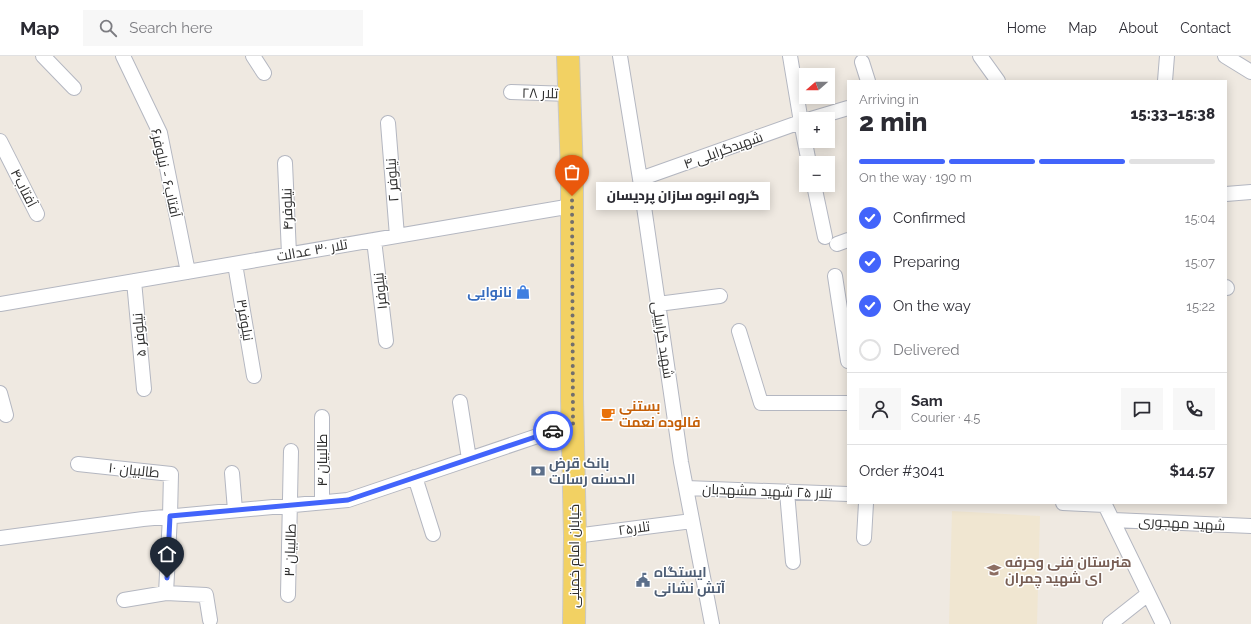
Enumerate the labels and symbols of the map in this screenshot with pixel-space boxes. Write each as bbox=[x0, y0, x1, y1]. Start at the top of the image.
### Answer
north arrow bbox=[799, 68, 835, 104]
street label: تلار ۲۸ bbox=[522, 85, 559, 101]
street label: آفتاب۶ - نیلوفر۶ bbox=[148, 127, 184, 219]
street label: شهیدگرایلی ۴ bbox=[681, 128, 765, 172]
pin bbox=[555, 155, 589, 196]
street label: نیلوفر ۲ bbox=[382, 158, 402, 202]
street label: آفتاب۴ bbox=[8, 166, 41, 210]
callout: گروه انبوه سازان پردیسان bbox=[596, 182, 770, 210]
street label: نیلوفر۴ bbox=[278, 188, 296, 230]
street label: تلار ۳۰ عدالت bbox=[275, 236, 349, 264]
street label: نیلوفر۱ bbox=[370, 272, 390, 310]
place label: نانوایی bbox=[467, 284, 512, 301]
shop icon: نانوایی bbox=[515, 284, 531, 300]
street label: نیلوفر۳ bbox=[233, 298, 257, 342]
street label: شهید گراییلی bbox=[649, 300, 677, 380]
street label: نیلوفر ۵ bbox=[129, 312, 149, 358]
place label: بستنی فالوده نعمت bbox=[619, 398, 701, 431]
cafe icon: بستنی فالوده نعمت bbox=[600, 406, 616, 422]
courier bbox=[533, 411, 573, 451]
street label: طالبیان ۴ bbox=[314, 434, 330, 486]
place label: بانک قرض الحسنه رسالت bbox=[549, 455, 635, 487]
street label: طالبیان ۱۰ bbox=[108, 459, 160, 481]
bank icon: بانک قرض الحسنه رسالت bbox=[530, 463, 546, 479]
street label: تلار ۲۵ شهید مشهدبان bbox=[702, 481, 832, 501]
street label: خیابان امام خمینی bbox=[566, 504, 584, 608]
street label: شهید مهجوری bbox=[1138, 513, 1226, 533]
street label: تلار۲۵ bbox=[617, 518, 651, 538]
street label: طالبیان ۳ bbox=[281, 523, 299, 577]
pin bbox=[150, 537, 184, 578]
place label: هنرستان فنی وحرفه ای شهید چمران bbox=[1005, 554, 1131, 589]
school or university icon: هنرستان فنی وحرفه ای شهید چمران bbox=[986, 562, 1002, 578]
place label: ایستگاه آتش نشانی bbox=[654, 564, 726, 597]
public building icon: ایستگاه آتش نشانی bbox=[635, 572, 651, 588]

